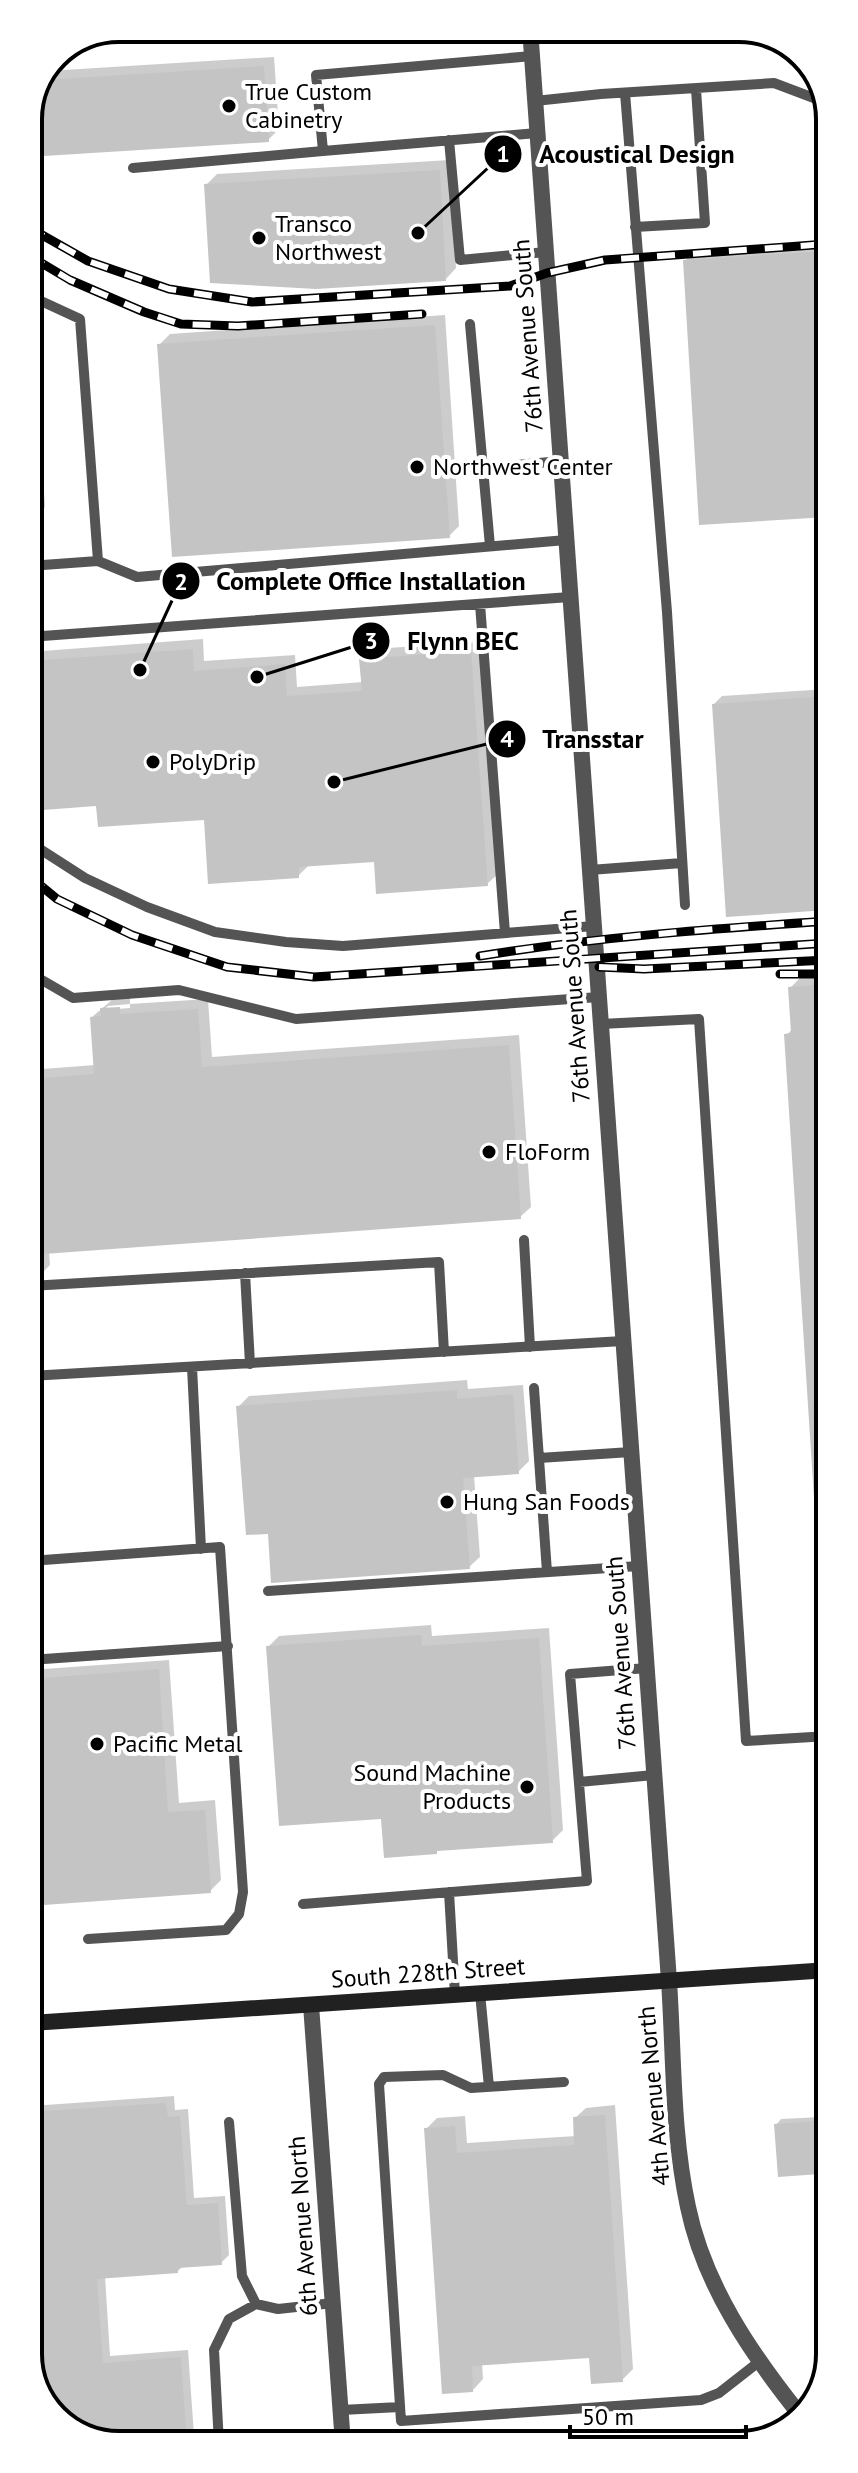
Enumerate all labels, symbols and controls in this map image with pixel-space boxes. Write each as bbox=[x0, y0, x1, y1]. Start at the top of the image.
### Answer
place label: True Custom Cabinetry bbox=[245, 76, 372, 135]
marker: True Custom Cabinetry bbox=[220, 97, 238, 115]
callout: Acoustical Design bbox=[483, 129, 751, 179]
text: Acoustical Design bbox=[539, 137, 735, 170]
text: 1 bbox=[496, 138, 510, 169]
place label: Transco Northwest bbox=[275, 208, 382, 267]
marker: Transco Northwest bbox=[250, 229, 268, 247]
street label: 76th Avenue South bbox=[505, 238, 550, 434]
place label: Northwest Center bbox=[433, 451, 613, 482]
marker: Northwest Center bbox=[408, 458, 426, 476]
callout: Complete Office Installation bbox=[161, 556, 542, 606]
text: Complete Office Installation bbox=[216, 564, 526, 597]
text: 2 bbox=[174, 566, 188, 597]
callout: Flynn BEC bbox=[351, 616, 534, 666]
text: Flynn BEC bbox=[407, 624, 519, 657]
text: 3 bbox=[364, 625, 378, 656]
callout: Transstar bbox=[487, 714, 660, 764]
text: Transstar bbox=[542, 722, 645, 755]
text: 4 bbox=[500, 723, 514, 754]
place label: PolyDrip bbox=[169, 746, 256, 777]
marker: PolyDrip bbox=[144, 753, 162, 771]
street label: 76th Avenue South bbox=[552, 908, 597, 1104]
place label: FloForm bbox=[505, 1136, 590, 1167]
marker: FloForm bbox=[480, 1143, 498, 1161]
place label: Hung San Foods bbox=[463, 1486, 630, 1517]
marker: Hung San Foods bbox=[438, 1493, 456, 1511]
street label: 76th Avenue South bbox=[598, 1555, 643, 1751]
place label: Pacific Metal bbox=[113, 1728, 243, 1759]
marker: Pacific Metal bbox=[88, 1735, 106, 1753]
place label: Sound Machine Products bbox=[353, 1757, 511, 1816]
marker: Sound Machine Products bbox=[518, 1778, 536, 1796]
street label: South 228th Street bbox=[330, 1950, 526, 1995]
street label: 4th Avenue North bbox=[630, 2005, 677, 2187]
street label: 6th Avenue North bbox=[281, 2135, 324, 2317]
scale bar bbox=[570, 2389, 746, 2439]
text: 50 m bbox=[582, 2401, 634, 2432]

